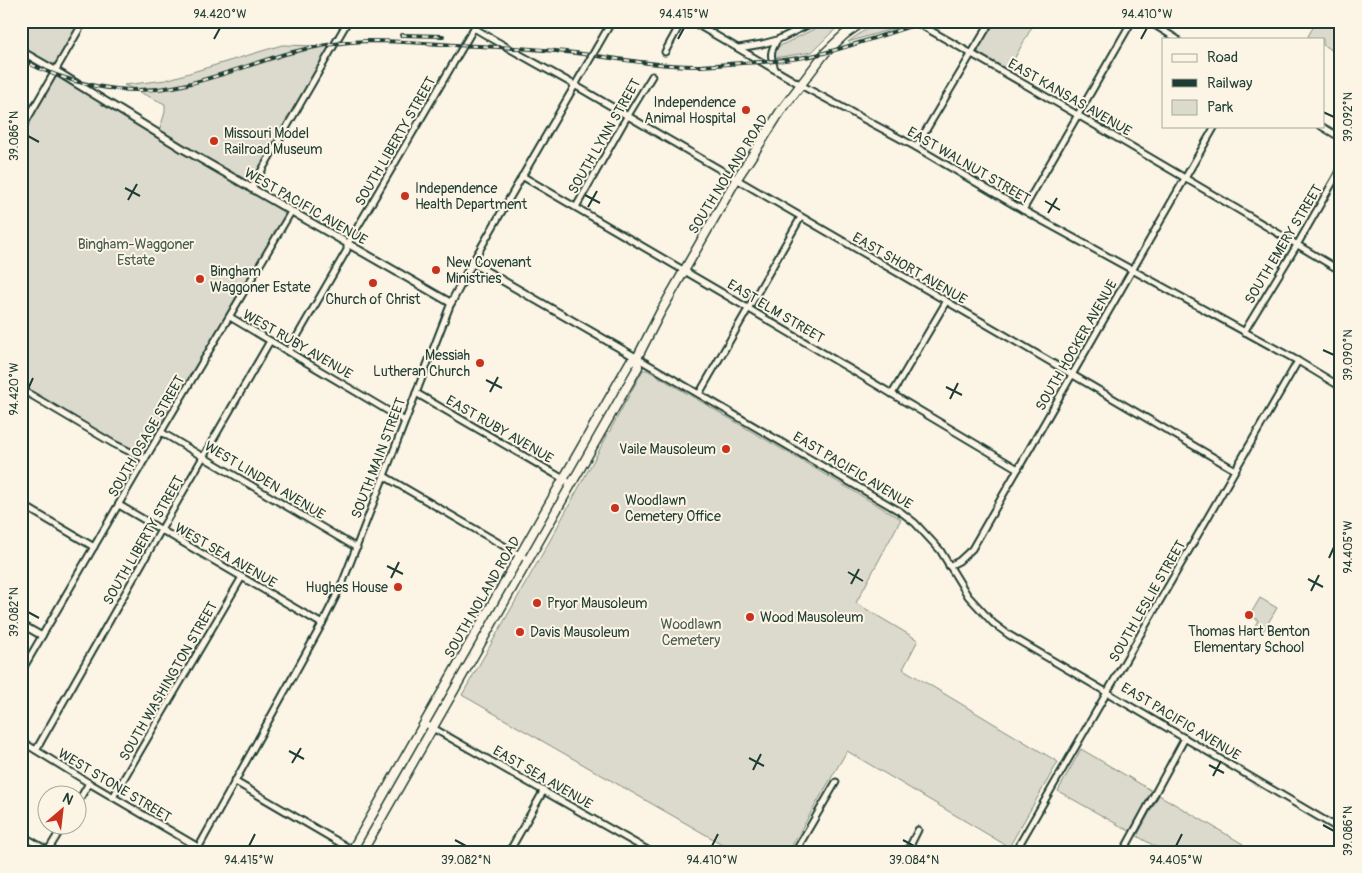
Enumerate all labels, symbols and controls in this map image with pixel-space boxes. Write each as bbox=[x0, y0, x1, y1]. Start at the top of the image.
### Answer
text: 94.420°W bbox=[193, 7, 247, 22]
text: 94.415°W bbox=[659, 7, 709, 22]
text: 94.410°W bbox=[1121, 7, 1173, 22]
legend bbox=[1162, 38, 1324, 128]
text: Road bbox=[1207, 48, 1238, 67]
street label: EAST KANSAS AVENUE bbox=[1005, 55, 1135, 140]
street label: SOUTH LIBERTY STREET bbox=[351, 73, 440, 209]
text: Railway bbox=[1207, 74, 1253, 93]
street label: SOUTH LYNN STREET bbox=[564, 75, 644, 197]
text: 39.092°N bbox=[1341, 92, 1356, 142]
place label: Independence Animal Hospital bbox=[644, 94, 736, 127]
text: Park bbox=[1207, 98, 1234, 117]
marker: Independence Animal Hospital bbox=[740, 104, 752, 116]
text: 39.086°N bbox=[7, 111, 22, 161]
street label: SOUTH NOLAND ROAD bbox=[685, 111, 772, 237]
street label: EAST WALNUT STREET bbox=[904, 123, 1034, 208]
place label: Missouri Model Railroad Museum bbox=[224, 125, 322, 158]
marker: Missouri Model Railroad Museum bbox=[208, 135, 220, 147]
street label: WEST PACIFIC AVENUE bbox=[241, 164, 370, 249]
place label: Independence Health Department bbox=[415, 180, 528, 213]
street label: SOUTH EMERY STREET bbox=[1241, 181, 1326, 307]
marker: Independence Health Department bbox=[399, 190, 411, 202]
street label: EAST SHORT AVENUE bbox=[849, 229, 970, 308]
park label: Bingham-Waggoner Estate bbox=[78, 236, 194, 269]
place label: New Covenant Ministries bbox=[446, 254, 532, 287]
place label: Bingham Waggoner Estate bbox=[210, 263, 311, 296]
marker: New Covenant Ministries bbox=[430, 264, 442, 276]
marker: Bingham Waggoner Estate bbox=[194, 273, 206, 285]
street label: EAST ELM STREET bbox=[724, 276, 827, 347]
marker: Church of Christ bbox=[367, 277, 379, 289]
street label: SOUTH HOCKER AVENUE bbox=[1032, 277, 1121, 414]
place label: Church of Christ bbox=[326, 291, 421, 308]
street label: WEST RUBY AVENUE bbox=[240, 306, 356, 383]
text: 39.090°N bbox=[1341, 329, 1356, 381]
place label: Messiah Lutheran Church bbox=[373, 347, 470, 380]
marker: Messiah Lutheran Church bbox=[474, 357, 486, 369]
text: 94.420°W bbox=[7, 362, 22, 416]
street label: SOUTH OSAGE STREET bbox=[105, 372, 188, 500]
street label: EAST RUBY AVENUE bbox=[443, 392, 556, 467]
street label: SOUTH MAIN STREET bbox=[348, 395, 409, 521]
street label: EAST PACIFIC AVENUE bbox=[790, 428, 916, 513]
street label: WEST LINDEN AVENUE bbox=[201, 438, 328, 523]
place label: Vaile Mausoleum bbox=[619, 441, 716, 458]
marker: Vaile Mausoleum bbox=[720, 443, 732, 455]
street label: SOUTH LIBERTY STREET bbox=[99, 472, 188, 608]
place label: Woodlawn Cemetery Office bbox=[625, 492, 721, 525]
marker: Woodlawn Cemetery Office bbox=[609, 502, 621, 514]
street label: WEST SEA AVENUE bbox=[172, 519, 280, 592]
text: 94.405°W bbox=[1341, 521, 1356, 573]
street label: SOUTH NOLAND ROAD bbox=[441, 533, 524, 661]
street label: SOUTH LESLIE STREET bbox=[1106, 537, 1189, 665]
place label: Hughes House bbox=[306, 579, 388, 596]
marker: Hughes House bbox=[392, 581, 404, 593]
text: 39.082°N bbox=[7, 587, 22, 637]
place label: Pryor Mausoleum bbox=[547, 595, 647, 612]
marker: Pryor Mausoleum bbox=[531, 597, 543, 609]
street label: SOUTH WASHINGTON STREET bbox=[116, 598, 221, 764]
place label: Wood Mausoleum bbox=[760, 609, 863, 626]
marker: Thomas Hart Benton Elementary School bbox=[1243, 609, 1255, 621]
marker: Wood Mausoleum bbox=[744, 611, 756, 623]
park label: Woodlawn Cemetery bbox=[660, 616, 722, 649]
place label: Thomas Hart Benton Elementary School bbox=[1188, 623, 1310, 656]
place label: Davis Mausoleum bbox=[530, 624, 630, 641]
marker: Davis Mausoleum bbox=[514, 626, 526, 638]
street label: EAST PACIFIC AVENUE bbox=[1118, 679, 1244, 764]
street label: EAST SEA AVENUE bbox=[490, 742, 596, 813]
street label: WEST STONE STREET bbox=[55, 745, 175, 825]
north arrow bbox=[38, 786, 88, 836]
text: 39.086°N bbox=[1341, 806, 1356, 856]
text: 94.415°W bbox=[224, 853, 274, 868]
text: 39.082°N bbox=[441, 853, 491, 868]
text: 94.410°W bbox=[686, 853, 738, 868]
text: 39.084°N bbox=[889, 853, 939, 868]
text: 94.405°W bbox=[1150, 853, 1202, 868]

